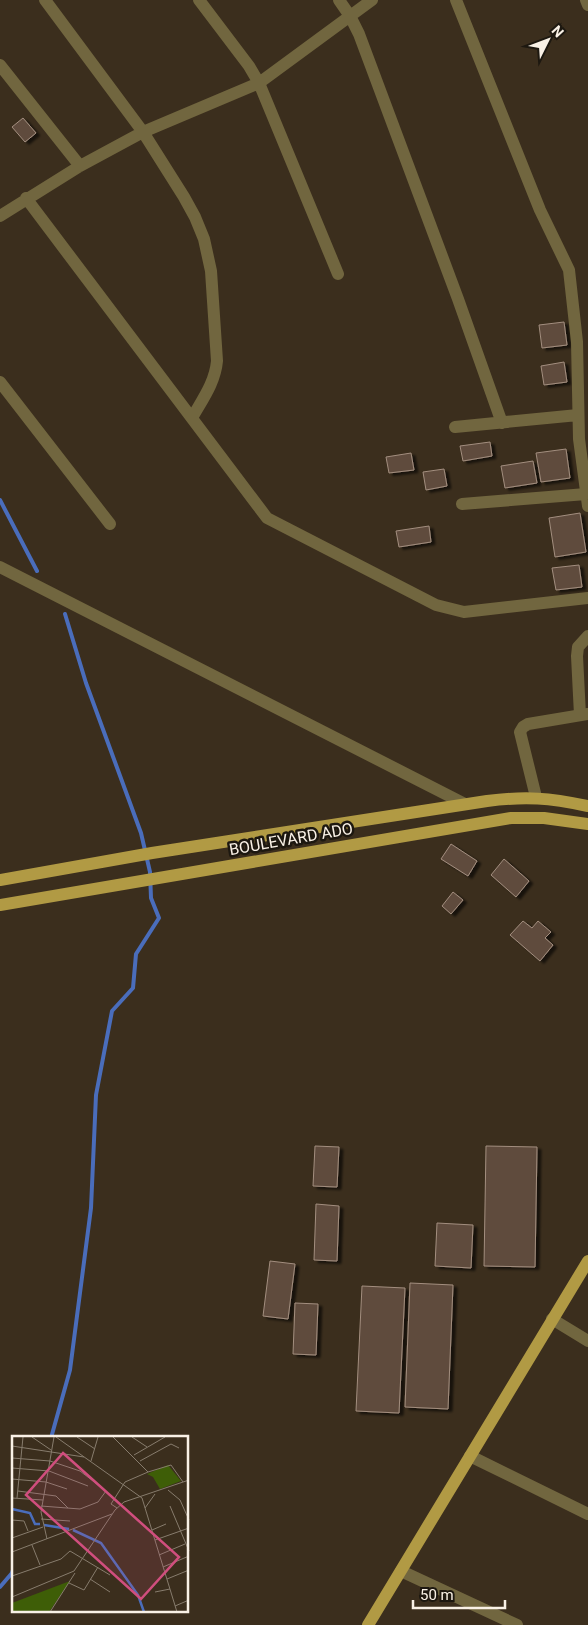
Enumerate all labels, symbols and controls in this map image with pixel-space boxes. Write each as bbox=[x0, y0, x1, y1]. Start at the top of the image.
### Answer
north arrow bbox=[523, 15, 573, 65]
text: N bbox=[548, 22, 567, 40]
street label: BOULEVARD ADO bbox=[228, 819, 354, 859]
inset map bbox=[12, 1436, 189, 1612]
scale bar bbox=[413, 1578, 506, 1610]
text: 50 m bbox=[420, 1586, 454, 1604]

